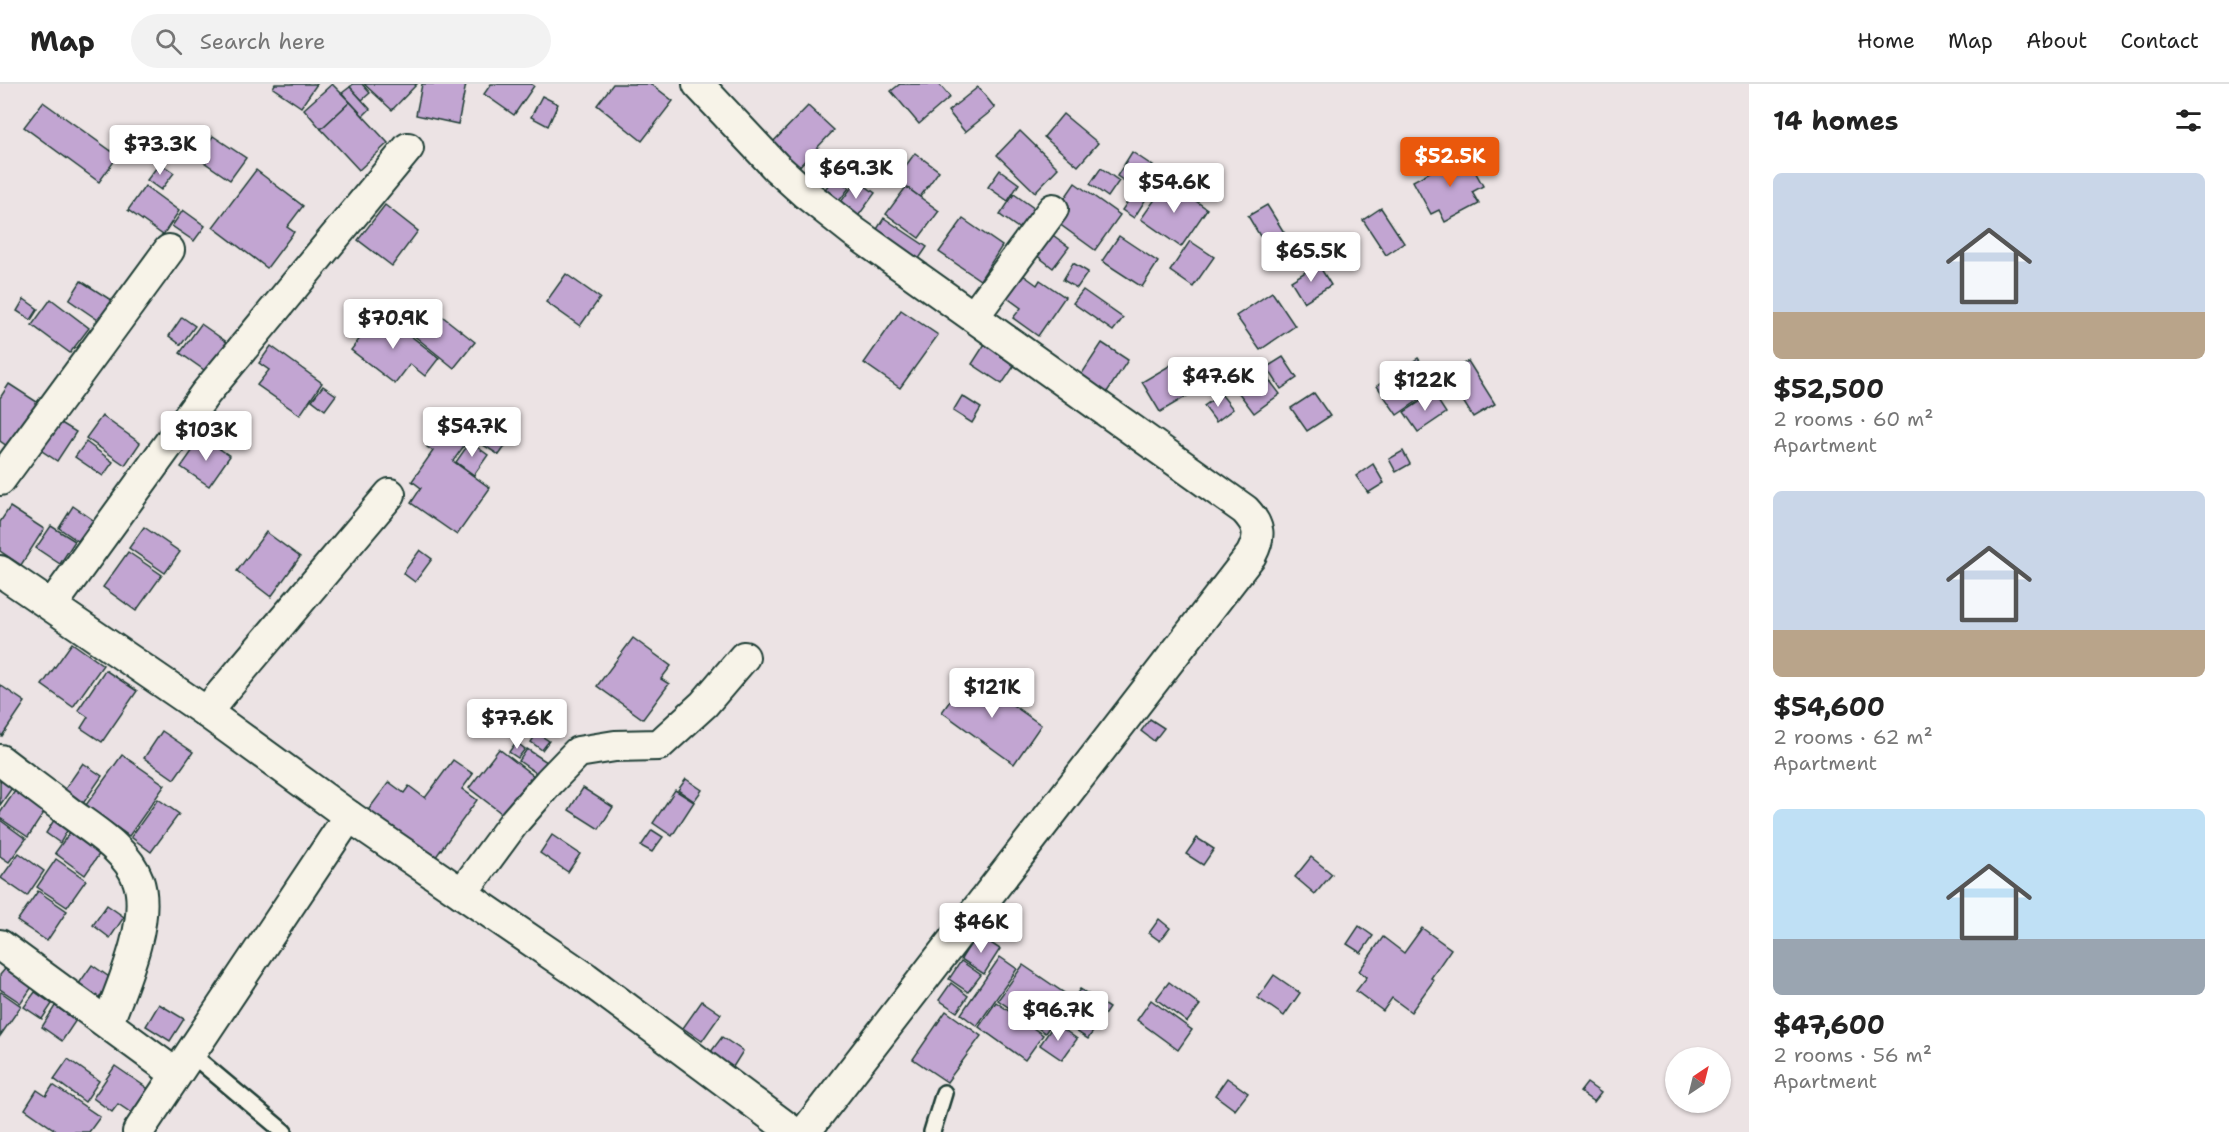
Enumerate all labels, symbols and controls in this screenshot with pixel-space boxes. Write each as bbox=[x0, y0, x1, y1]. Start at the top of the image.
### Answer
search box bbox=[131, 14, 551, 68]
text: Map bbox=[30, 22, 95, 60]
icon: search bbox=[152, 25, 185, 58]
text: Search here bbox=[200, 27, 325, 56]
text: Home bbox=[1857, 27, 1915, 55]
text: Map bbox=[1948, 27, 1993, 55]
text: About bbox=[2026, 27, 2087, 55]
text: Contact bbox=[2120, 27, 2199, 55]
text: 14 homes bbox=[1773, 103, 1899, 138]
icon: filters bbox=[2172, 104, 2205, 137]
pin: $73.3K bbox=[111, 125, 209, 176]
text: $73.3K bbox=[123, 131, 197, 157]
pin: $52.5K bbox=[1401, 137, 1499, 188]
text: $52.5K bbox=[1414, 143, 1486, 169]
pin: $69.3K bbox=[807, 149, 905, 200]
text: $69.3K bbox=[819, 155, 893, 181]
pin: $54.6K bbox=[1125, 163, 1223, 214]
text: $54.6K bbox=[1138, 169, 1210, 195]
icon: home bbox=[1935, 212, 2043, 320]
pin: $65.5K bbox=[1262, 232, 1360, 283]
text: $65.5K bbox=[1275, 238, 1347, 264]
pin: $70.9K bbox=[344, 299, 442, 350]
text: $70.9K bbox=[358, 305, 428, 331]
pin: $47.6K bbox=[1169, 357, 1267, 408]
pin: $122K bbox=[1383, 361, 1467, 412]
text: $47.6K bbox=[1182, 363, 1254, 389]
text: $122K bbox=[1394, 367, 1456, 393]
text: $52,500 bbox=[1773, 371, 1884, 406]
text: 2 rooms · 60 m² bbox=[1773, 406, 1933, 432]
pin: $54.7K bbox=[423, 407, 521, 458]
pin: $103K bbox=[164, 411, 248, 462]
text: $54.7K bbox=[437, 413, 507, 439]
text: $103K bbox=[175, 417, 237, 443]
text: Apartment bbox=[1773, 432, 1877, 458]
icon: home bbox=[1935, 530, 2043, 638]
pin: $121K bbox=[950, 668, 1034, 719]
text: $121K bbox=[963, 674, 1021, 700]
text: $54,600 bbox=[1773, 689, 1885, 724]
pin: $77.6K bbox=[468, 699, 566, 750]
text: $77.6K bbox=[481, 705, 553, 731]
text: 2 rooms · 62 m² bbox=[1773, 724, 1933, 750]
text: Apartment bbox=[1773, 750, 1877, 776]
icon: home bbox=[1935, 848, 2043, 956]
pin: $46K bbox=[945, 903, 1017, 954]
text: $46K bbox=[953, 909, 1009, 935]
pin: $96.7K bbox=[1009, 991, 1107, 1042]
text: $96.7K bbox=[1022, 997, 1094, 1023]
text: $47,600 bbox=[1773, 1007, 1885, 1042]
text: 2 rooms · 56 m² bbox=[1773, 1042, 1932, 1068]
north arrow bbox=[1665, 1047, 1731, 1113]
map controls bbox=[1665, 1047, 1731, 1113]
text: Apartment bbox=[1773, 1068, 1877, 1094]

